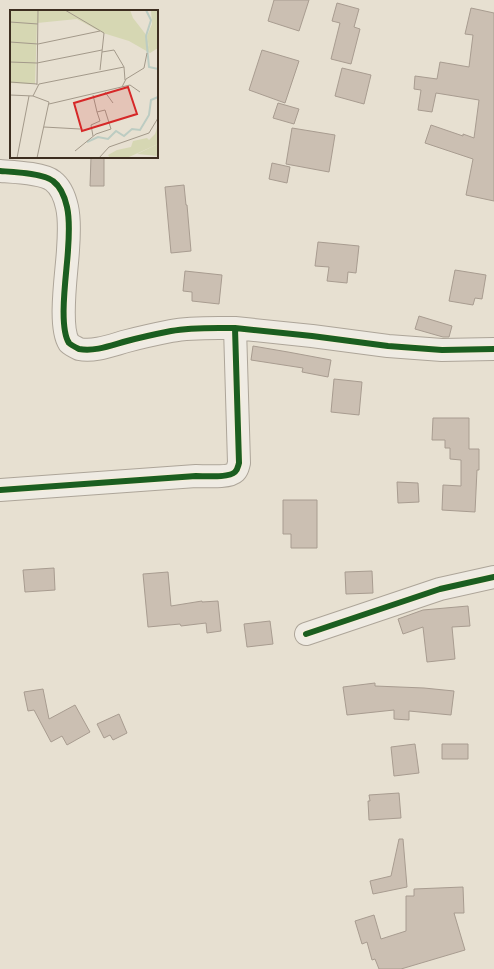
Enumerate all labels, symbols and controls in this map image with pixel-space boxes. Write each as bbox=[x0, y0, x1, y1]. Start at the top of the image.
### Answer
inset map bbox=[10, 10, 158, 158]

